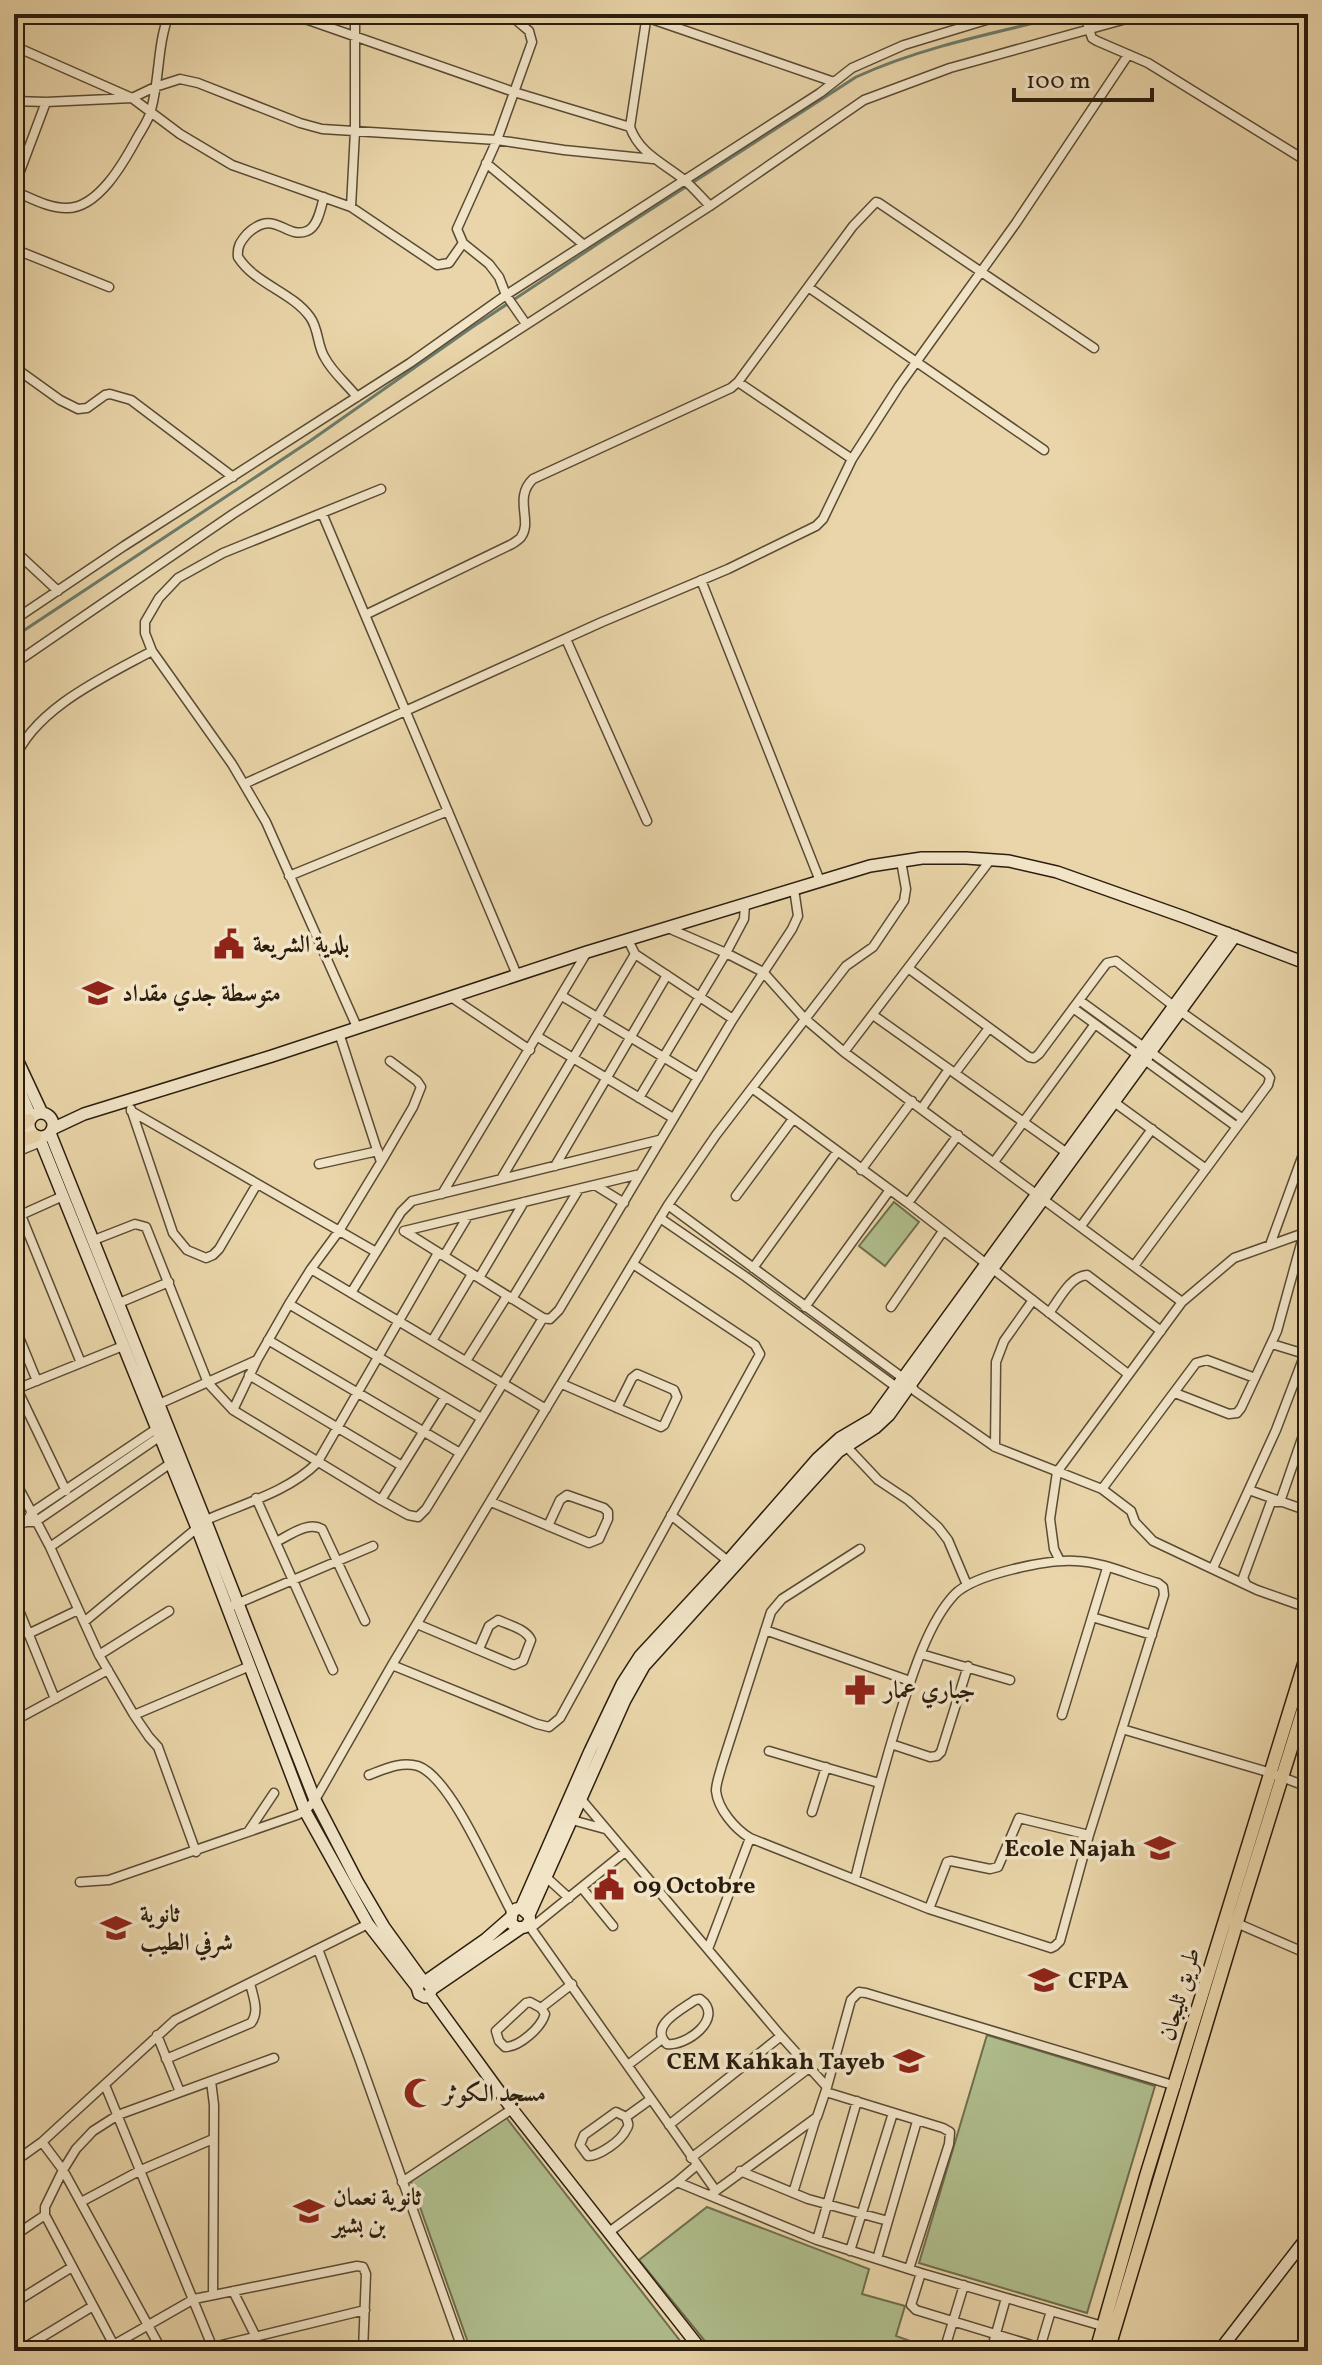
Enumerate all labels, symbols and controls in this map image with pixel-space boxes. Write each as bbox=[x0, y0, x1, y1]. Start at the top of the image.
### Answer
scale bar bbox=[1014, 52, 1152, 102]
text: 100 m bbox=[1026, 65, 1091, 99]
public building icon: بلدية الشريعة bbox=[212, 927, 246, 961]
place label: بلدية الشريعة bbox=[253, 929, 349, 963]
school or university icon: متوسطة جدي مقداد bbox=[81, 976, 115, 1010]
place label: متوسطة جدي مقداد bbox=[122, 978, 281, 1012]
pharmacy icon: جباري عمار bbox=[843, 1673, 877, 1707]
place label: جباري عمار bbox=[881, 1675, 976, 1709]
school or university icon: Ecole Najah bbox=[1143, 1831, 1177, 1865]
place label: Ecole Najah bbox=[1004, 1833, 1136, 1867]
public building icon: 09 Octobre bbox=[592, 1868, 626, 1902]
place label: 09 Octobre bbox=[633, 1870, 756, 1904]
place label: ثانوية شرفي الطيب bbox=[140, 1899, 233, 1961]
school or university icon: ثانوية شرفي الطيب bbox=[99, 1911, 133, 1945]
street label: طريق ثليجان bbox=[1151, 1944, 1210, 2045]
school or university icon: CFPA bbox=[1027, 1963, 1061, 1997]
place label: CFPA bbox=[1068, 1965, 1129, 1999]
school or university icon: CEM Kahkah Tayeb bbox=[892, 2044, 926, 2078]
place label: CEM Kahkah Tayeb bbox=[667, 2046, 885, 2080]
mosque icon: مسجد الكوثر bbox=[402, 2076, 436, 2110]
place label: مسجد الكوثر bbox=[440, 2078, 546, 2112]
place label: ثانوية نعمان بن بشير bbox=[330, 2182, 421, 2244]
school or university icon: ثانوية نعمان بن بشير bbox=[292, 2194, 326, 2228]

